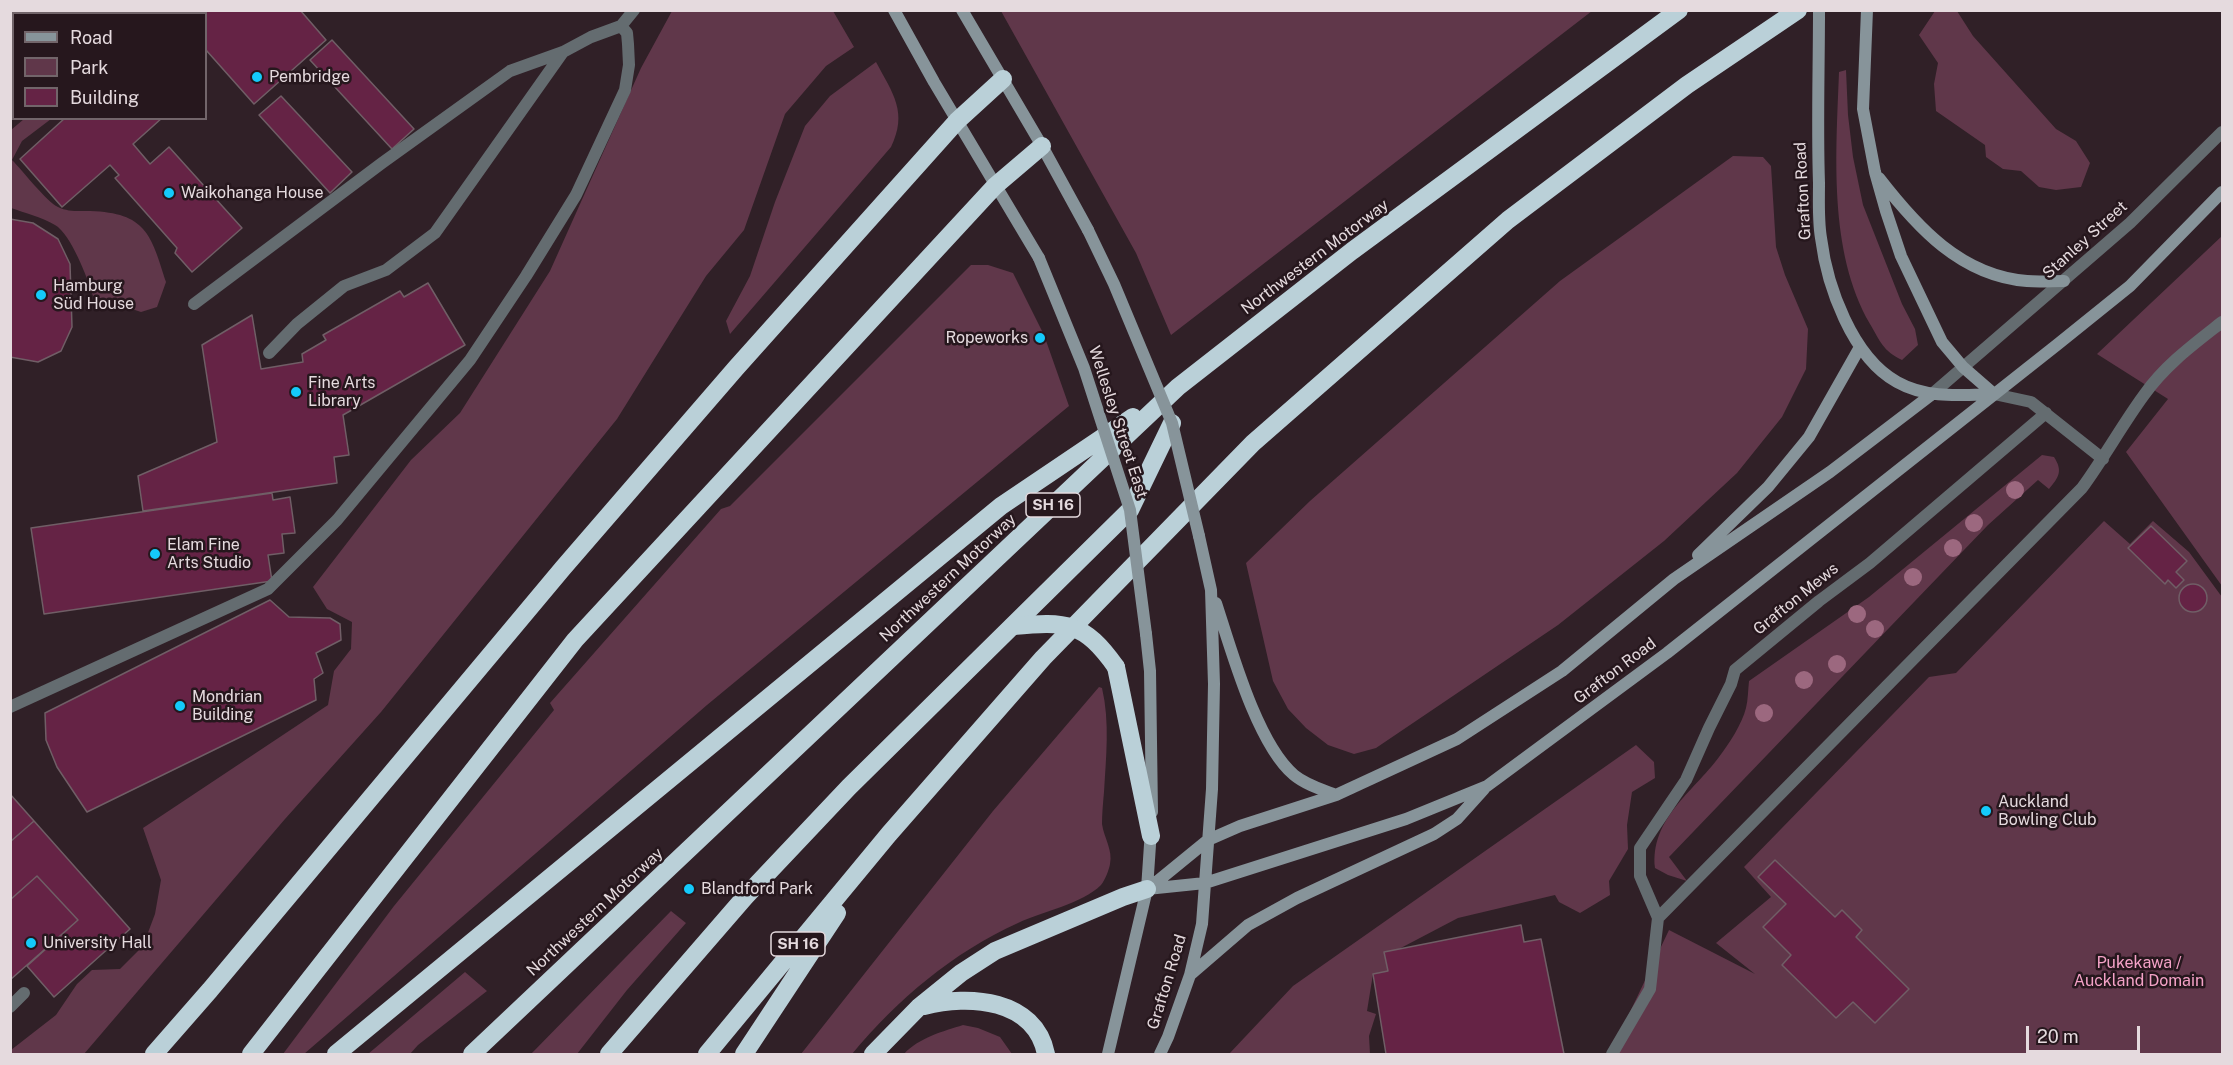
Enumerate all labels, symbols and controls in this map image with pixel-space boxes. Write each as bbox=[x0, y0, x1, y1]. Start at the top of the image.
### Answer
legend bbox=[12, 12, 207, 120]
text: Road bbox=[70, 27, 113, 48]
text: Park bbox=[70, 57, 108, 78]
place label: Pembridge bbox=[269, 67, 350, 87]
marker: Pembridge bbox=[250, 70, 264, 84]
text: Building bbox=[70, 87, 139, 108]
street label: Grafton Road bbox=[1791, 141, 1815, 241]
place label: Waikohanga House bbox=[181, 183, 323, 203]
marker: Waikohanga House bbox=[162, 186, 176, 200]
street label: Northwestern Motorway bbox=[1238, 195, 1392, 319]
street label: Stanley Street bbox=[2039, 197, 2131, 283]
place label: Hamburg Süd House bbox=[53, 276, 134, 314]
marker: Hamburg Süd House bbox=[34, 288, 48, 302]
place label: Ropeworks bbox=[945, 328, 1028, 348]
marker: Ropeworks bbox=[1033, 331, 1047, 345]
street label: Wellesley Street East bbox=[1084, 343, 1152, 501]
place label: Fine Arts Library bbox=[308, 373, 375, 411]
marker: Fine Arts Library bbox=[289, 385, 303, 399]
road number: SH 16 bbox=[1026, 493, 1080, 517]
street label: Northwestern Motorway bbox=[876, 510, 1020, 646]
place label: Elam Fine Arts Studio bbox=[167, 535, 251, 573]
marker: Elam Fine Arts Studio bbox=[148, 547, 162, 561]
street label: Grafton Mews bbox=[1750, 559, 1842, 639]
street label: Grafton Road bbox=[1570, 634, 1660, 708]
place label: Mondrian Building bbox=[192, 687, 262, 725]
marker: Mondrian Building bbox=[173, 699, 187, 713]
place label: Auckland Bowling Club bbox=[1998, 792, 2097, 830]
marker: Auckland Bowling Club bbox=[1979, 804, 1993, 818]
street label: Northwestern Motorway bbox=[523, 844, 667, 980]
place label: Blandford Park bbox=[701, 879, 813, 899]
marker: Blandford Park bbox=[682, 882, 696, 896]
road number: SH 16 bbox=[771, 932, 825, 956]
street label: Grafton Road bbox=[1143, 932, 1191, 1032]
place label: University Hall bbox=[43, 933, 152, 953]
marker: University Hall bbox=[24, 936, 38, 950]
park label: Pukekawa / Auckland Domain bbox=[2074, 953, 2204, 991]
scale bar bbox=[2029, 1014, 2143, 1052]
text: 20 m bbox=[2037, 1026, 2079, 1047]

